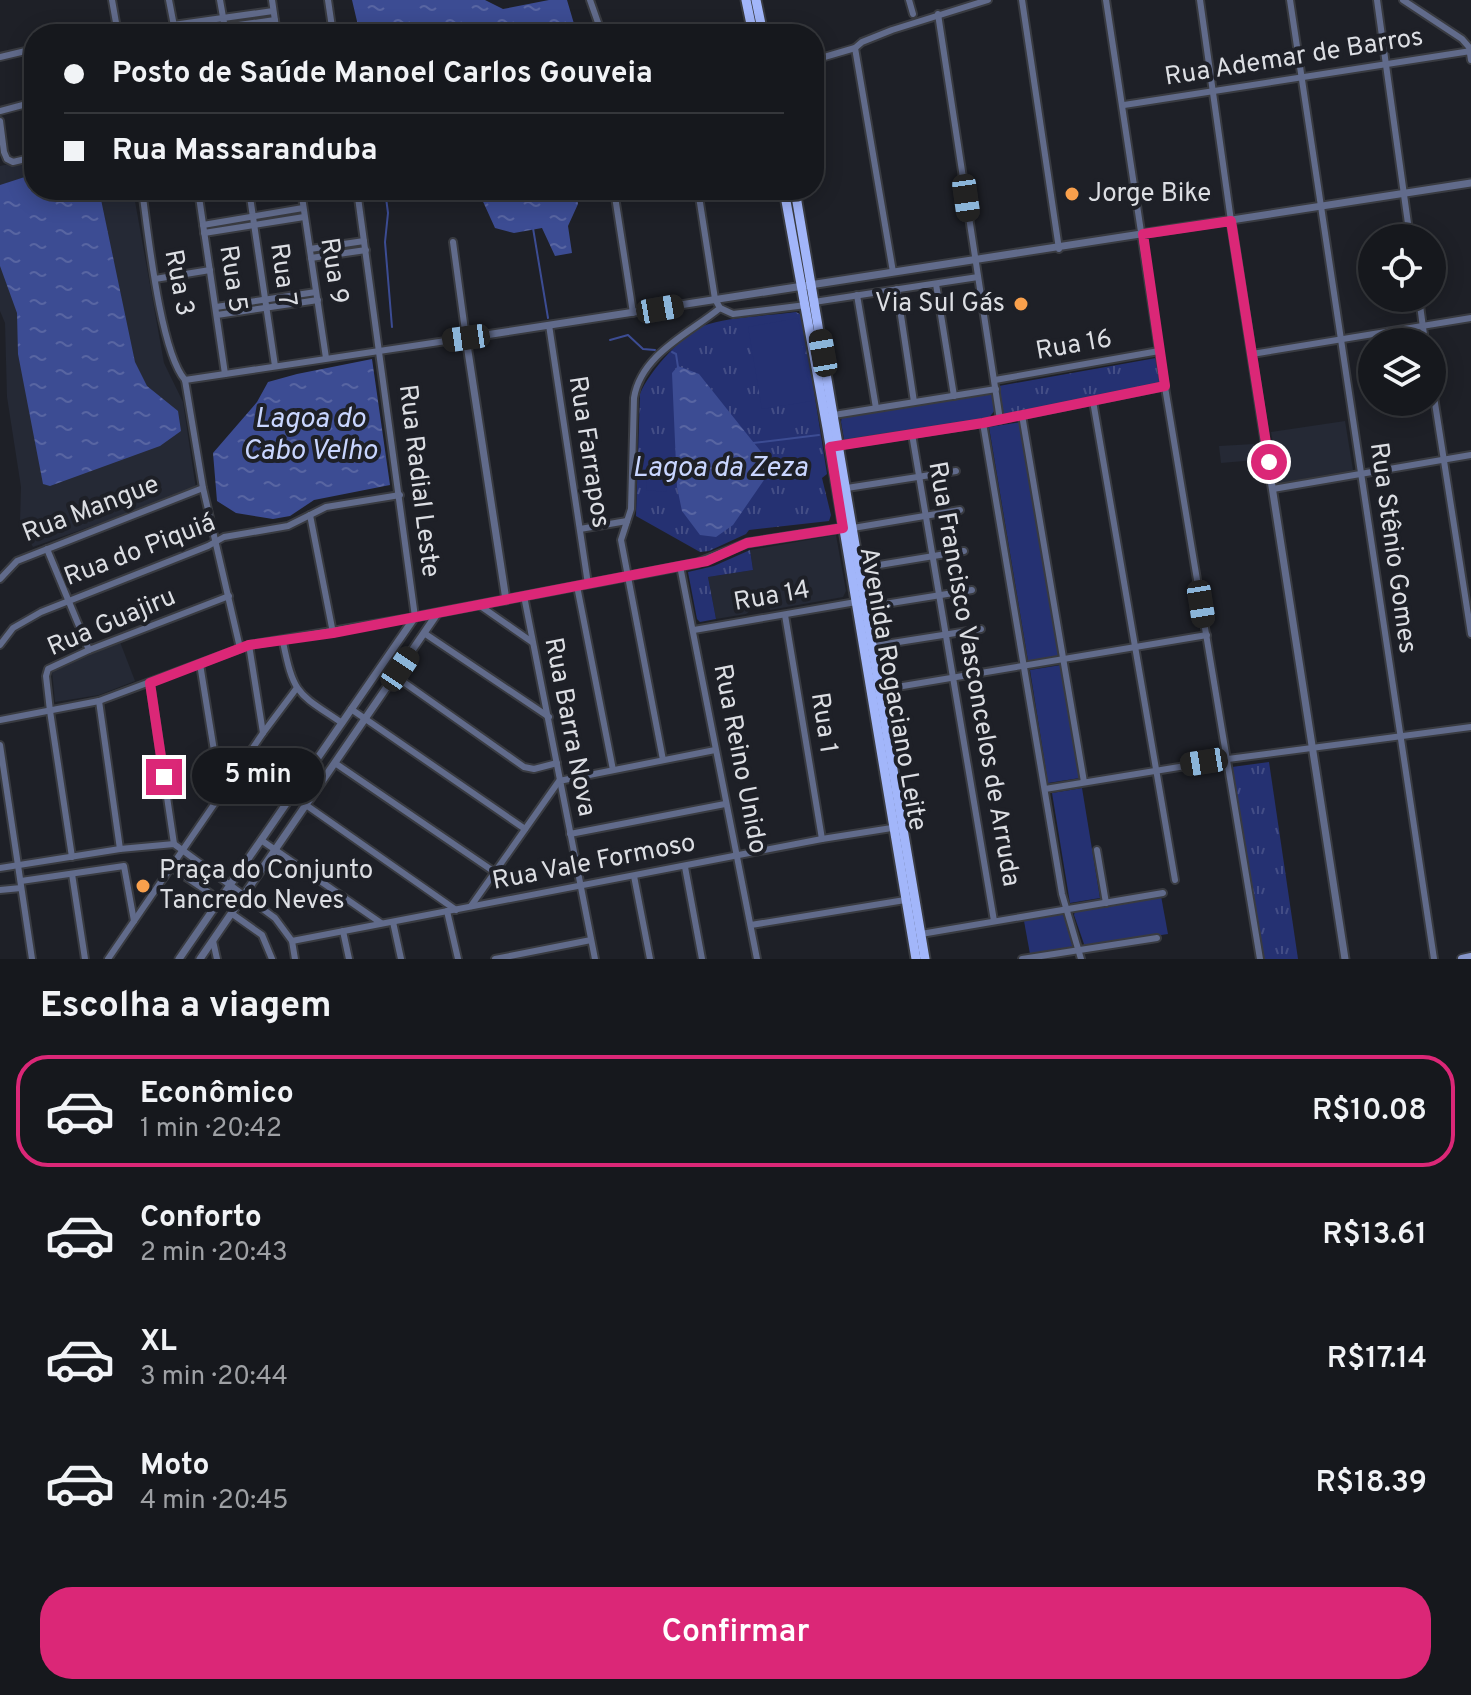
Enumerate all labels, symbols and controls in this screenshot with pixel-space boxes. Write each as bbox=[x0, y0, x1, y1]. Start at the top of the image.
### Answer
street label: Rua Ademar de Barros bbox=[1163, 21, 1425, 95]
text: Posto de Saúde Manoel Carlos Gouveia bbox=[112, 56, 653, 93]
text: Rua Massaranduba bbox=[112, 133, 378, 170]
car bbox=[951, 173, 981, 223]
place label: Jorge Bike bbox=[1088, 178, 1211, 211]
marker: Jorge Bike bbox=[1063, 185, 1081, 203]
map controls bbox=[1358, 224, 1446, 416]
button: locate bbox=[1358, 224, 1446, 312]
street label: Rua 9 bbox=[311, 235, 355, 307]
street label: Rua 7 bbox=[261, 241, 303, 309]
street label: Rua 5 bbox=[210, 243, 254, 315]
street label: Rua 3 bbox=[155, 247, 201, 319]
place label: Via Sul Gás bbox=[875, 288, 1005, 321]
car bbox=[634, 293, 686, 325]
marker: Via Sul Gás bbox=[1012, 295, 1030, 313]
car bbox=[441, 323, 491, 353]
street label: Rua 16 bbox=[1033, 323, 1115, 369]
car bbox=[807, 327, 839, 379]
button: layers bbox=[1358, 328, 1446, 416]
street label: Rua Farrapos bbox=[560, 374, 616, 530]
street label: Rua Radial Leste bbox=[390, 383, 446, 579]
water label: Lagoa do Cabo Velho bbox=[243, 402, 377, 470]
street label: Rua Stênio Gomes bbox=[1361, 440, 1423, 656]
route start bbox=[1251, 444, 1287, 480]
water label: Lagoa da Zeza bbox=[632, 451, 808, 487]
street label: Rua Francisco Vasconcelos de Arruda bbox=[919, 459, 1027, 889]
street label: Rua Mangue bbox=[18, 469, 164, 551]
street label: Rua do Piquiá bbox=[60, 507, 220, 595]
street label: Avenida Rogaciano Leite bbox=[851, 544, 933, 834]
street label: Rua 14 bbox=[731, 574, 813, 620]
car bbox=[1185, 578, 1217, 630]
street label: Rua Guajiru bbox=[43, 581, 181, 665]
street label: Rua Barra Nova bbox=[535, 635, 603, 819]
car bbox=[377, 642, 423, 696]
street label: Rua Reino Unido bbox=[704, 661, 774, 857]
street label: Rua 1 bbox=[802, 690, 844, 756]
car bbox=[1178, 746, 1230, 778]
callout: 5 min bbox=[192, 749, 324, 805]
route end bbox=[146, 759, 182, 795]
text: 5 min bbox=[224, 759, 292, 792]
street label: Rua Vale Formoso bbox=[490, 827, 698, 899]
place label: Praça do Conjunto Tancredo Neves bbox=[159, 855, 373, 918]
marker: Praça do Conjunto Tancredo Neves bbox=[134, 877, 152, 895]
text: Escolha a viagem bbox=[40, 984, 332, 1030]
icon: car bbox=[44, 1075, 116, 1147]
text: Econômico bbox=[140, 1076, 294, 1113]
text: R$10.08 bbox=[1312, 1093, 1427, 1130]
text: 1 min · 20:42 bbox=[140, 1113, 282, 1146]
icon: car bbox=[44, 1199, 116, 1271]
text: Conforto bbox=[140, 1200, 262, 1237]
text: R$13.61 bbox=[1322, 1217, 1427, 1254]
text: 2 min · 20:43 bbox=[140, 1237, 288, 1270]
icon: car bbox=[44, 1323, 116, 1395]
text: XL bbox=[140, 1324, 177, 1361]
text: R$17.14 bbox=[1327, 1341, 1427, 1378]
text: 3 min · 20:44 bbox=[140, 1361, 288, 1394]
icon: car bbox=[44, 1447, 116, 1519]
text: Moto bbox=[140, 1448, 210, 1485]
text: R$18.39 bbox=[1316, 1465, 1427, 1502]
text: 4 min · 20:45 bbox=[140, 1485, 289, 1518]
button: Confirmar bbox=[40, 1587, 1431, 1679]

